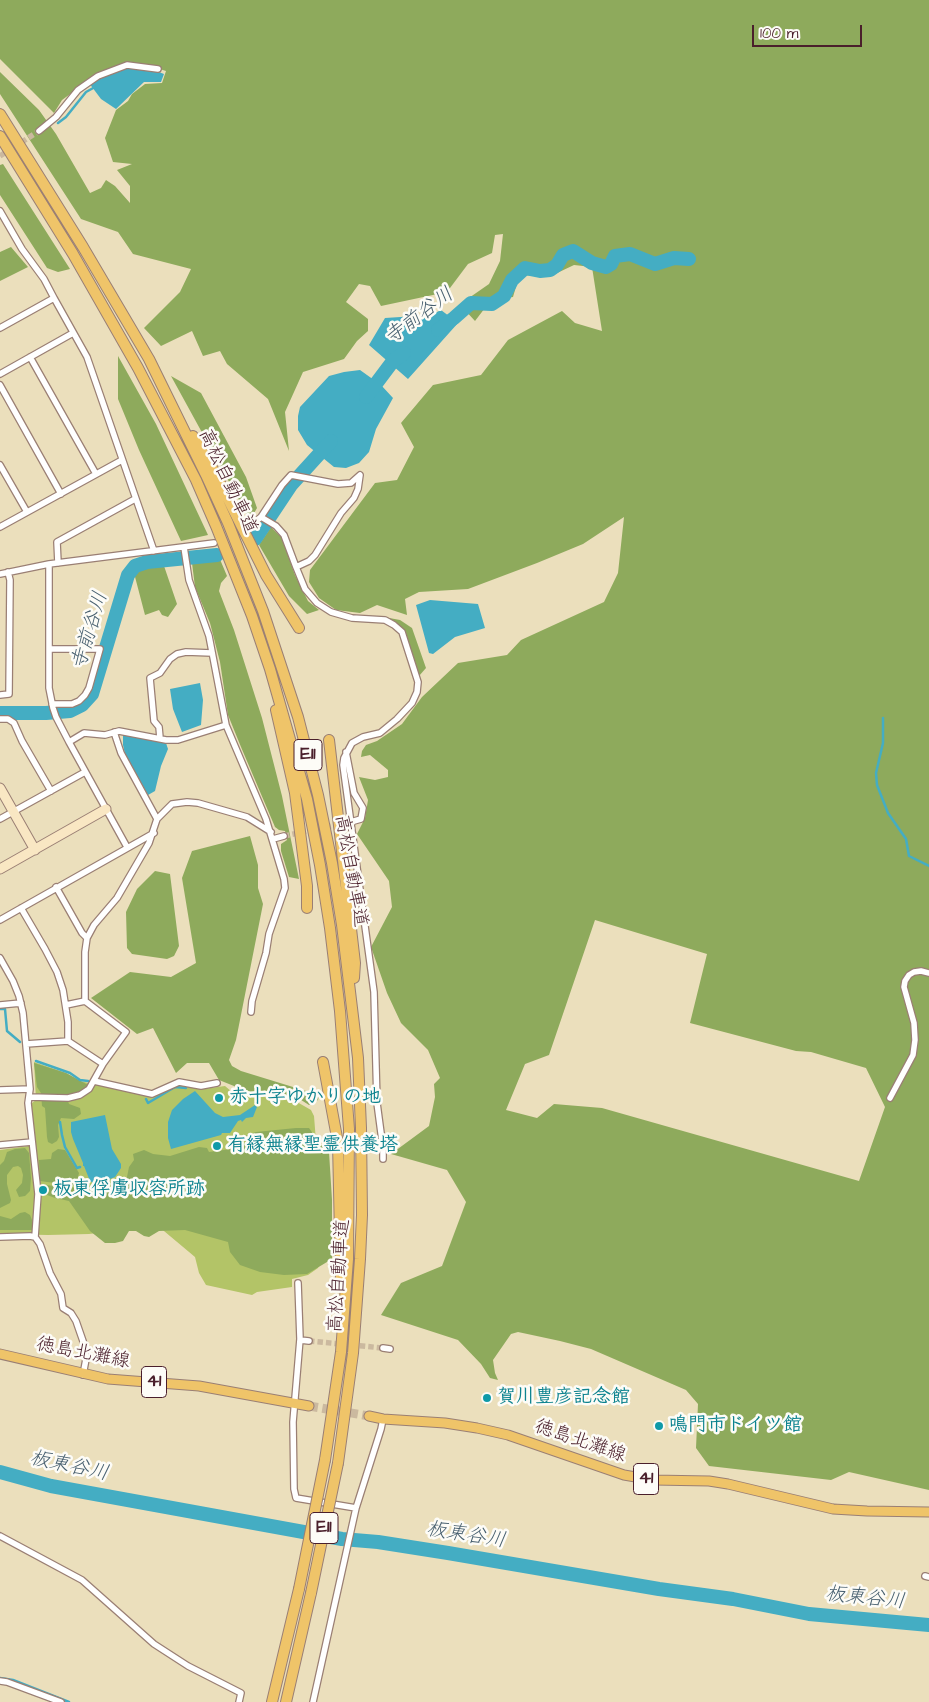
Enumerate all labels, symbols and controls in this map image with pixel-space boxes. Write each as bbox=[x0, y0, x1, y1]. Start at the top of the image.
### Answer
scale bar bbox=[754, 15, 864, 47]
text: 100 m bbox=[760, 23, 799, 44]
water label: 寺前谷川 bbox=[381, 283, 459, 351]
street label: 高松自動車道 bbox=[193, 426, 261, 538]
water label: 寺前谷川 bbox=[68, 589, 114, 673]
road number: E11 bbox=[294, 740, 322, 770]
street label: 高松自動車道 bbox=[329, 813, 371, 929]
place label: 赤十字ゆかりの地 bbox=[229, 1087, 381, 1109]
marker: 赤十字ゆかりの地 bbox=[213, 1092, 225, 1104]
place label: 有縁無縁聖霊供養塔 bbox=[227, 1135, 398, 1157]
marker: 有縁無縁聖霊供養塔 bbox=[211, 1140, 223, 1152]
place label: 板東俘虜収容所跡 bbox=[53, 1179, 205, 1201]
marker: 板東俘虜収容所跡 bbox=[37, 1184, 49, 1196]
street label: 高松自動車道 bbox=[325, 1218, 355, 1334]
street label: 徳島北灘線 bbox=[34, 1334, 132, 1374]
road number: 41 bbox=[142, 1366, 166, 1398]
place label: 賀川豊彦記念館 bbox=[497, 1387, 630, 1409]
marker: 賀川豊彦記念館 bbox=[481, 1392, 493, 1404]
place label: 鳴門市ドイツ館 bbox=[669, 1415, 802, 1437]
street label: 徳島北灘線 bbox=[531, 1416, 629, 1468]
marker: 鳴門市ドイツ館 bbox=[653, 1420, 665, 1432]
water label: 板東谷川 bbox=[27, 1447, 111, 1487]
road number: 41 bbox=[634, 1464, 658, 1495]
road number: E11 bbox=[310, 1512, 338, 1544]
water label: 板東谷川 bbox=[425, 1518, 507, 1554]
water label: 板東谷川 bbox=[824, 1583, 906, 1615]

